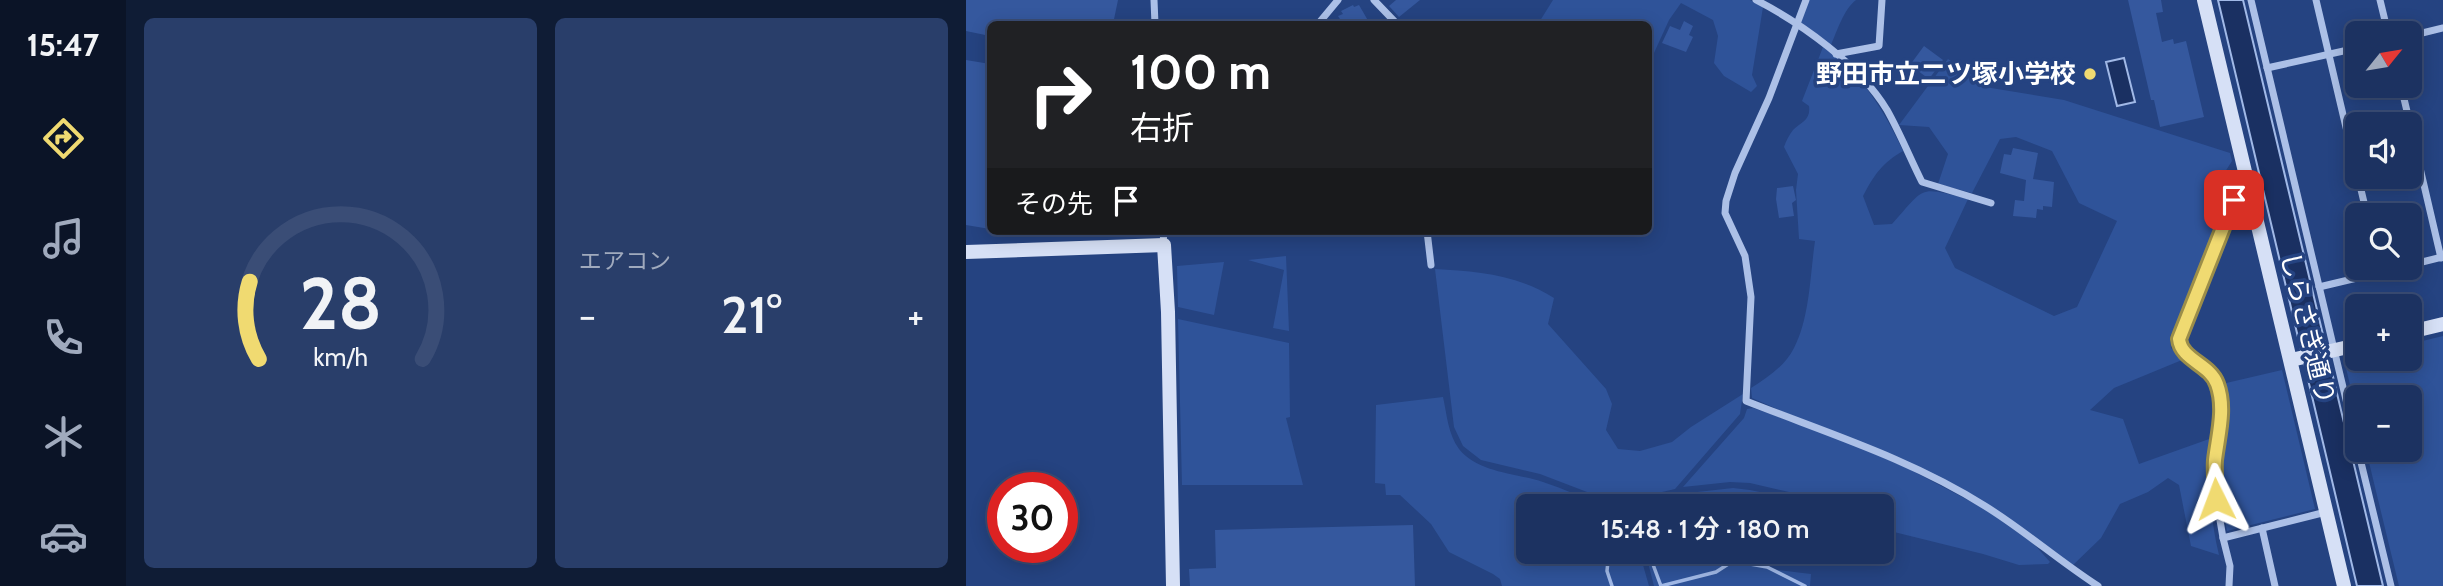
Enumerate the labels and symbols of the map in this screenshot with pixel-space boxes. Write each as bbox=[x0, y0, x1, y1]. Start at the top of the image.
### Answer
north arrow bbox=[2345, 21, 2422, 98]
place label: 野田市立二ツ塚小学校 bbox=[1816, 58, 2076, 90]
marker: 野田市立二ツ塚小学校 bbox=[2082, 66, 2098, 82]
pin bbox=[2204, 170, 2264, 230]
street label: しらさぎ通り bbox=[2274, 248, 2342, 408]
position arrow bbox=[2179, 462, 2253, 536]
speed limit sign: 30 bbox=[987, 472, 1078, 563]

